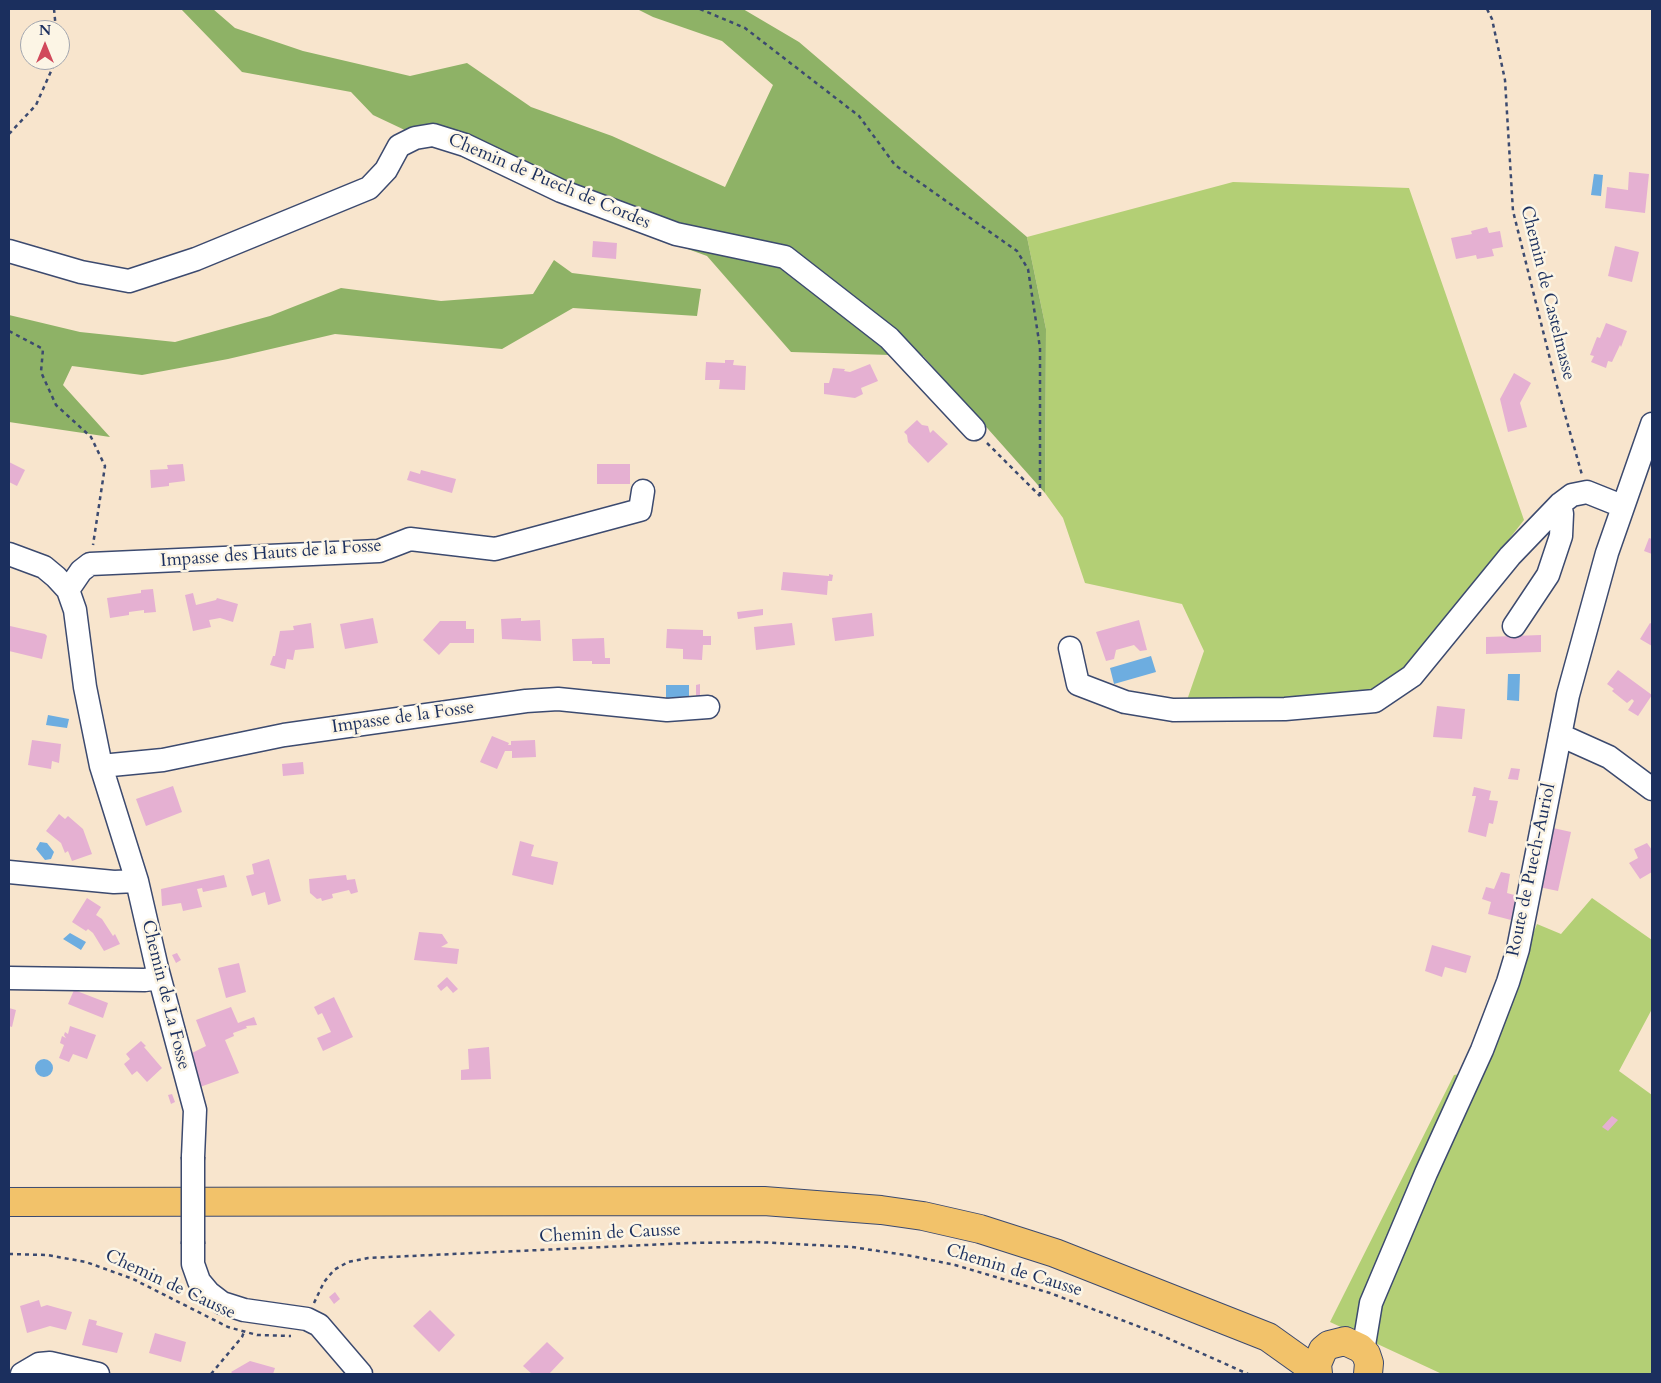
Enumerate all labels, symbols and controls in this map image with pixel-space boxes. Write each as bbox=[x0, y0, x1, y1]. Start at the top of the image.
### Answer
north arrow bbox=[20, 20, 70, 70]
text: N bbox=[39, 21, 51, 40]
street label: Chemin de Puech de Cordes bbox=[445, 130, 653, 234]
street label: Chemin de Castelmasse bbox=[1515, 204, 1579, 382]
street label: Impasse des Hauts de la Fosse bbox=[160, 535, 382, 573]
street label: Impasse de la Fosse bbox=[330, 697, 476, 739]
street label: Route de Puech-Auriol bbox=[1503, 781, 1561, 959]
street label: Chemin de La Fosse bbox=[136, 918, 194, 1072]
street label: Chemin de Causse bbox=[539, 1220, 681, 1248]
street label: Chemin de Causse bbox=[943, 1240, 1085, 1302]
street label: Chemin de Causse bbox=[101, 1245, 239, 1325]

